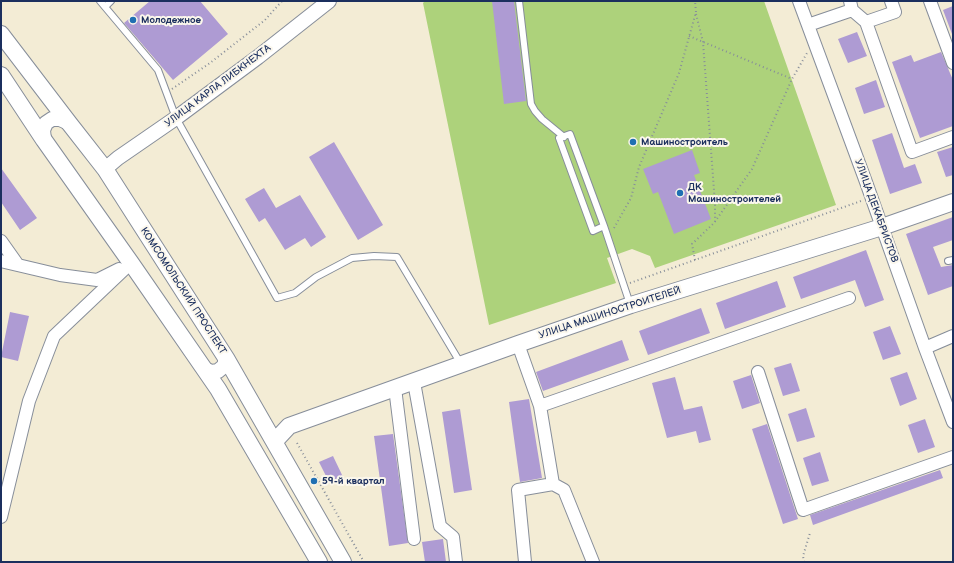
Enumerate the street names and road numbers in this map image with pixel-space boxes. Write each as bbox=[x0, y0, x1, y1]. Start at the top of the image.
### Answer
street label: УЛИЦА КАРЛА ЛИБКНЕХТА bbox=[163, 42, 273, 130]
street label: УЛИЦА ДЕКАБРИСТОВ bbox=[852, 158, 900, 264]
street label: КОМСОМОЛЬСКИЙ ПРОСПЕКТ bbox=[137, 225, 229, 357]
street label: УЛИЦА МАШИНОСТРОИТЕЛЕЙ bbox=[537, 284, 683, 342]

